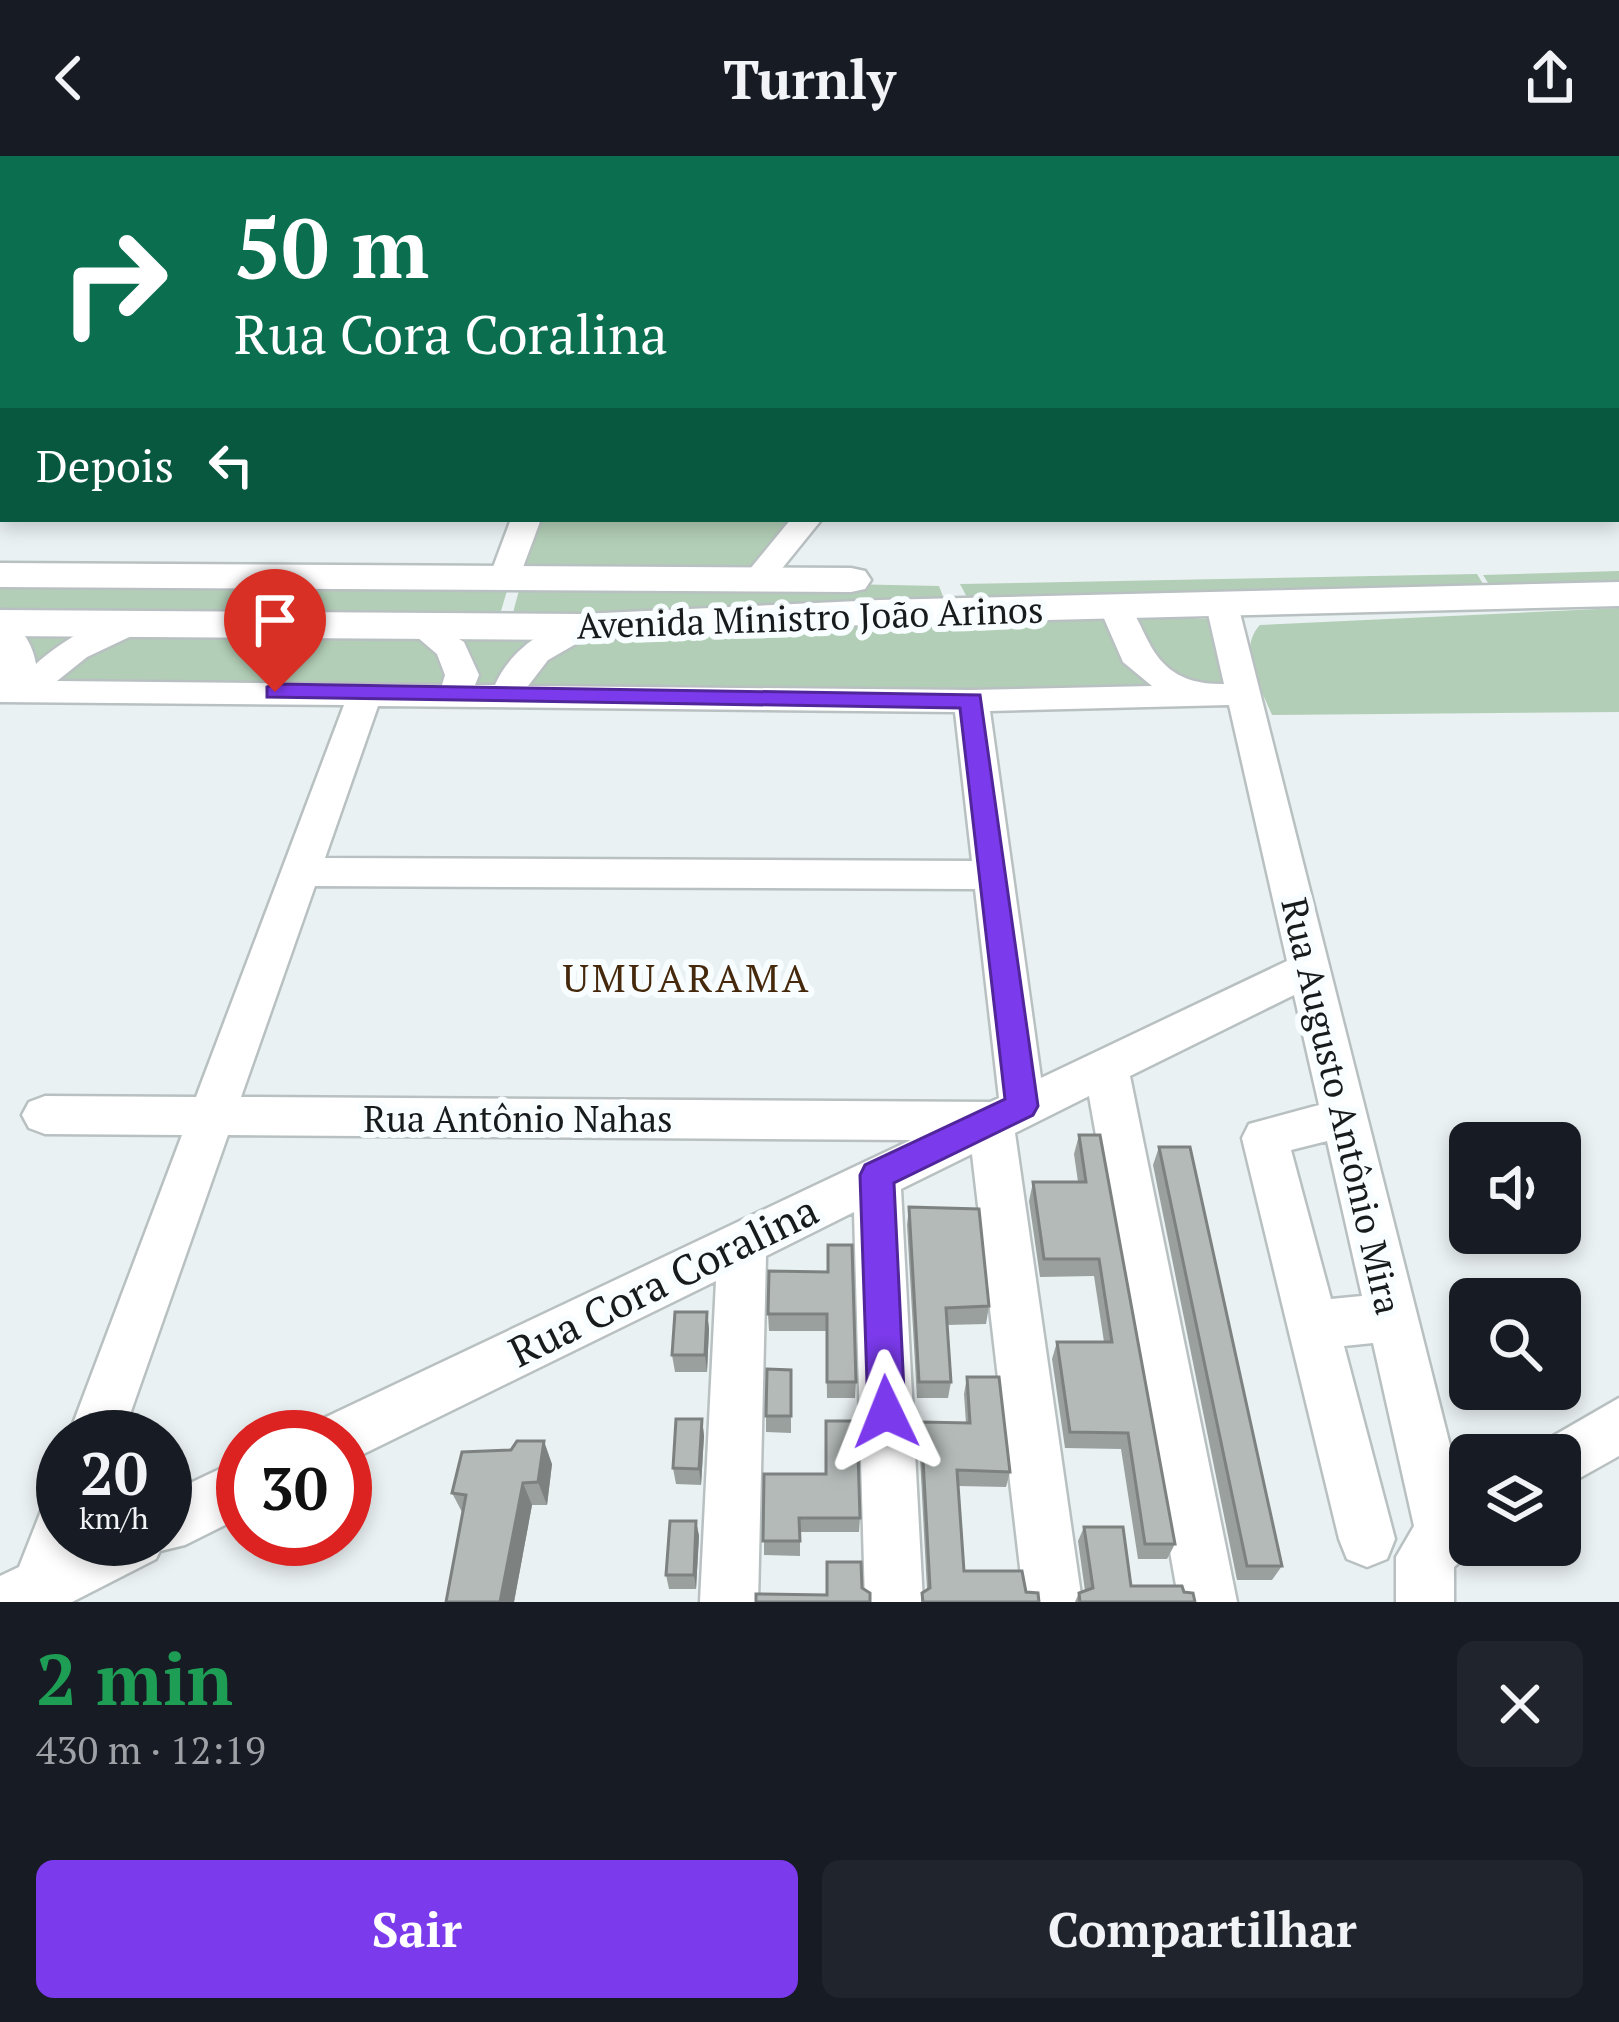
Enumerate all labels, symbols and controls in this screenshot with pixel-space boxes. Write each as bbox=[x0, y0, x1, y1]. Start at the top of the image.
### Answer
text: Turnly bbox=[723, 43, 896, 114]
icon: back bbox=[36, 45, 102, 111]
icon: share bbox=[1517, 45, 1583, 111]
text: 50 m bbox=[234, 191, 429, 302]
icon: right bbox=[36, 204, 192, 360]
text: Rua Cora Coralina bbox=[234, 298, 667, 369]
icon: left bbox=[198, 432, 264, 498]
text: Depois bbox=[36, 435, 174, 495]
pin bbox=[224, 569, 326, 692]
street label: Avenida Ministro João Arinos bbox=[576, 585, 1044, 649]
icon: arrive bbox=[242, 587, 308, 653]
street label: Rua Augusto Antônio Mira bbox=[1271, 893, 1413, 1319]
district label: UMUARAMA bbox=[563, 951, 811, 1003]
street label: Rua Antônio Nahas bbox=[363, 1095, 673, 1142]
map controls bbox=[1449, 1122, 1581, 1566]
button: sound bbox=[1449, 1122, 1581, 1254]
street label: Rua Cora Coralina bbox=[499, 1181, 827, 1379]
button: search bbox=[1449, 1278, 1581, 1410]
position arrow bbox=[823, 1349, 949, 1475]
speed limit sign: 30 bbox=[216, 1410, 372, 1566]
text: 20 bbox=[80, 1433, 148, 1512]
button: layers bbox=[1449, 1434, 1581, 1566]
text: km/h bbox=[79, 1498, 149, 1538]
text: 2 min bbox=[36, 1630, 233, 1726]
button: close bbox=[1457, 1641, 1583, 1767]
text: 430 m · 12:19 bbox=[36, 1723, 266, 1775]
button: Sair bbox=[36, 1860, 798, 1998]
button: Compartilhar bbox=[822, 1860, 1583, 1998]

